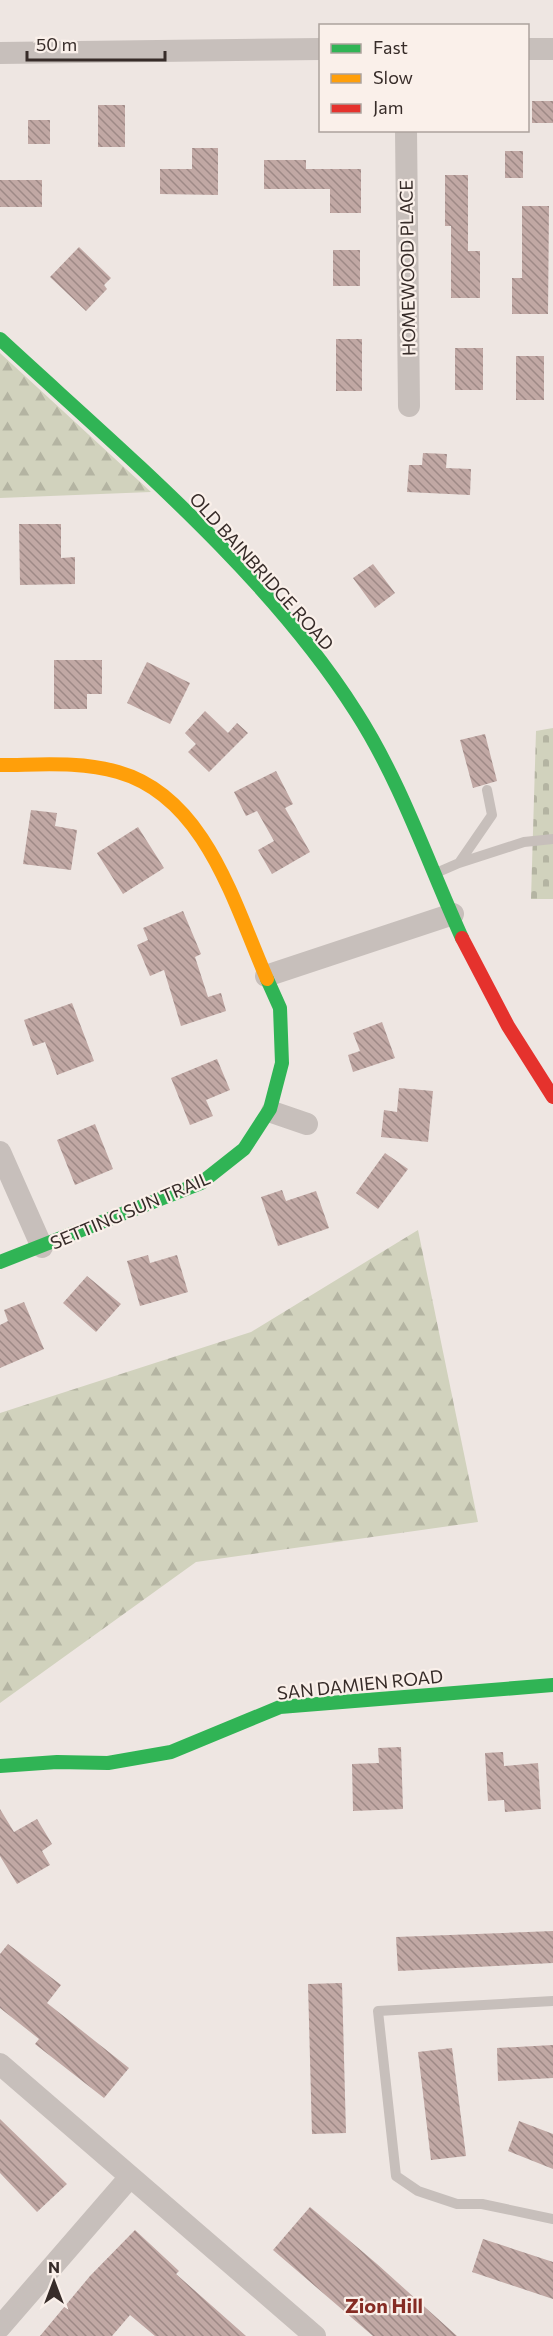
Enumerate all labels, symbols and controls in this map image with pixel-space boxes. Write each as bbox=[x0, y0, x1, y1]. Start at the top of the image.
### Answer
scale bar bbox=[27, 24, 165, 62]
legend bbox=[319, 24, 529, 132]
text: 50 m bbox=[36, 33, 77, 55]
text: Fast bbox=[373, 36, 408, 58]
text: Slow bbox=[373, 66, 413, 88]
text: Jam bbox=[373, 96, 403, 118]
street label: HOMEWOOD PLACE bbox=[394, 180, 420, 356]
street label: OLD BAINBRIDGE ROAD bbox=[185, 487, 339, 655]
street label: SETTING SUN TRAIL bbox=[47, 1166, 213, 1254]
street label: SAN DAMIEN ROAD bbox=[276, 1664, 444, 1704]
north arrow bbox=[24, 2252, 84, 2312]
text: N bbox=[48, 2257, 60, 2276]
district label: Zion Hill bbox=[345, 2293, 423, 2317]

